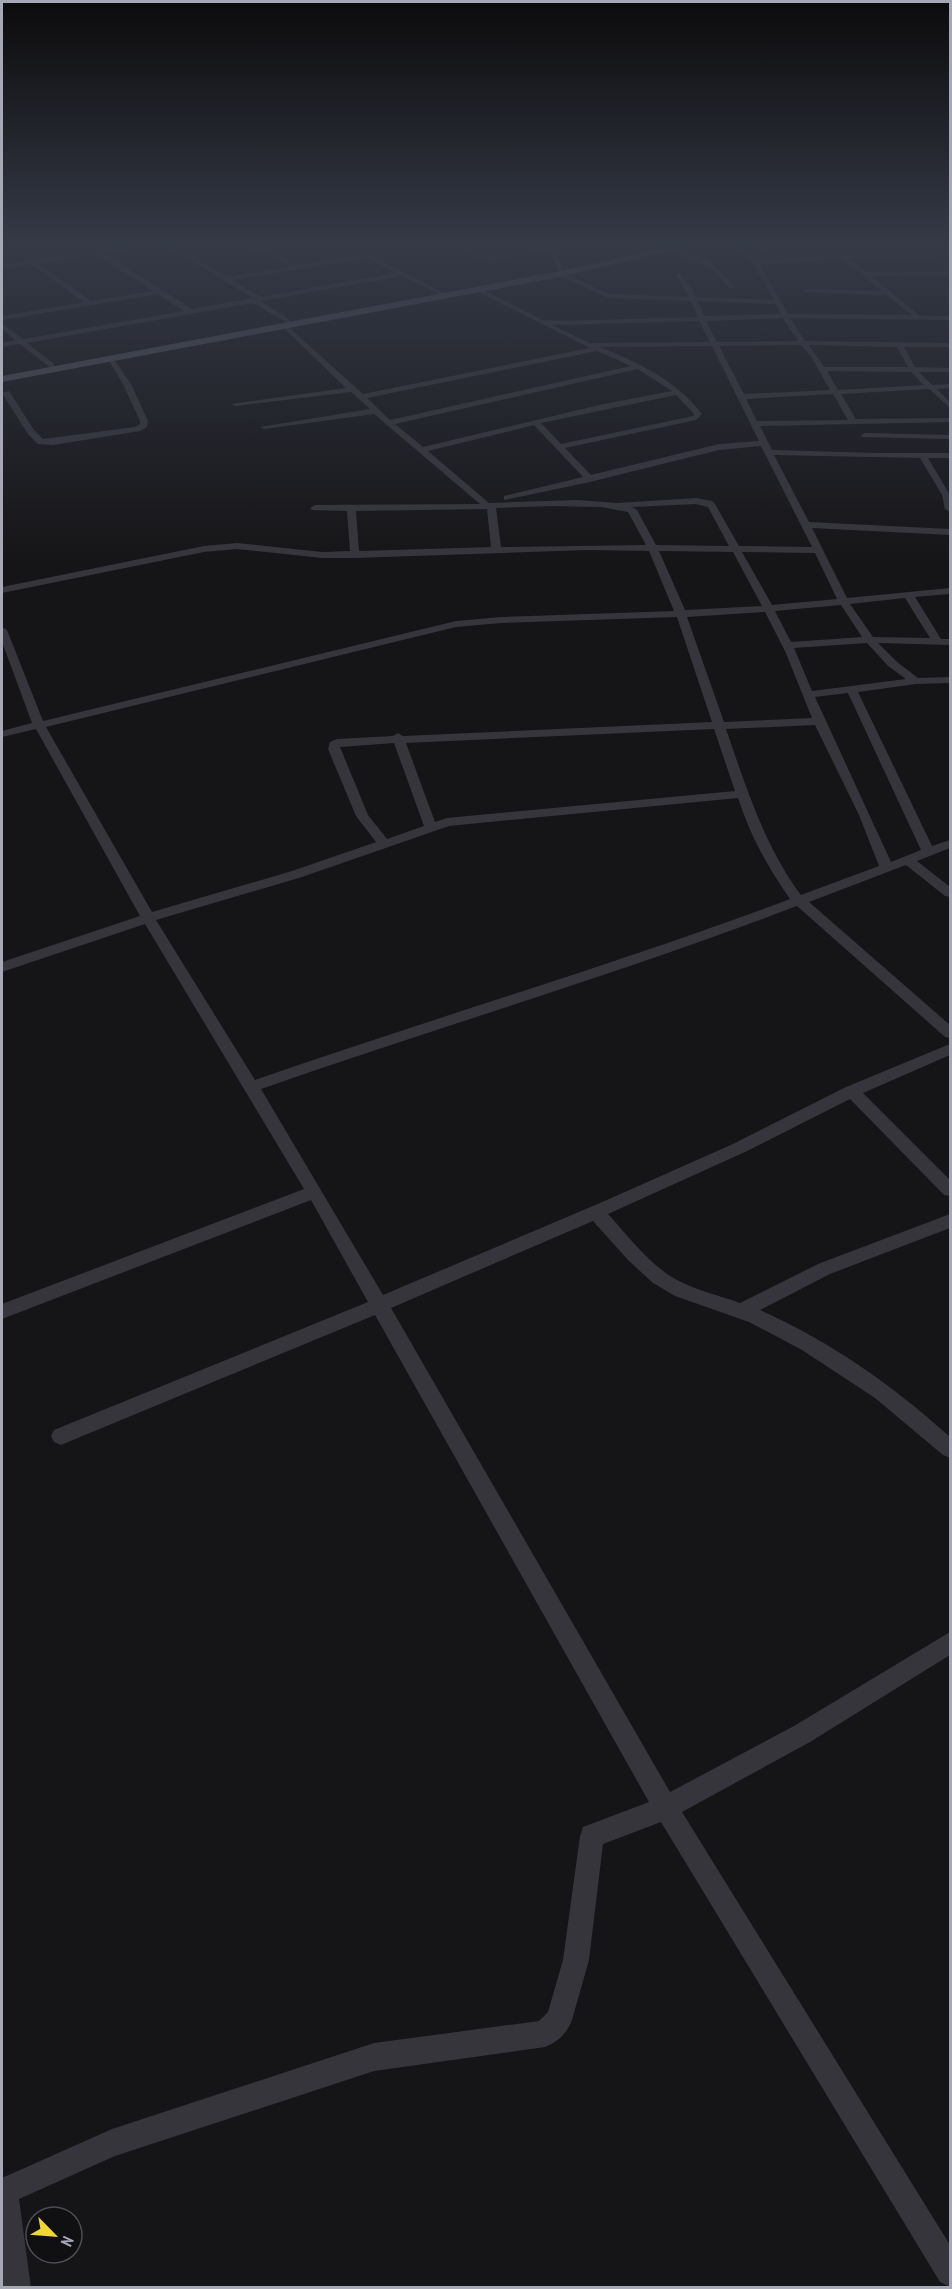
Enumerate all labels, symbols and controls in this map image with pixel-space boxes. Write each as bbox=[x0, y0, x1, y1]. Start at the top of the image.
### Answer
north arrow bbox=[24, 2205, 84, 2265]
text: N bbox=[57, 2233, 78, 2249]

